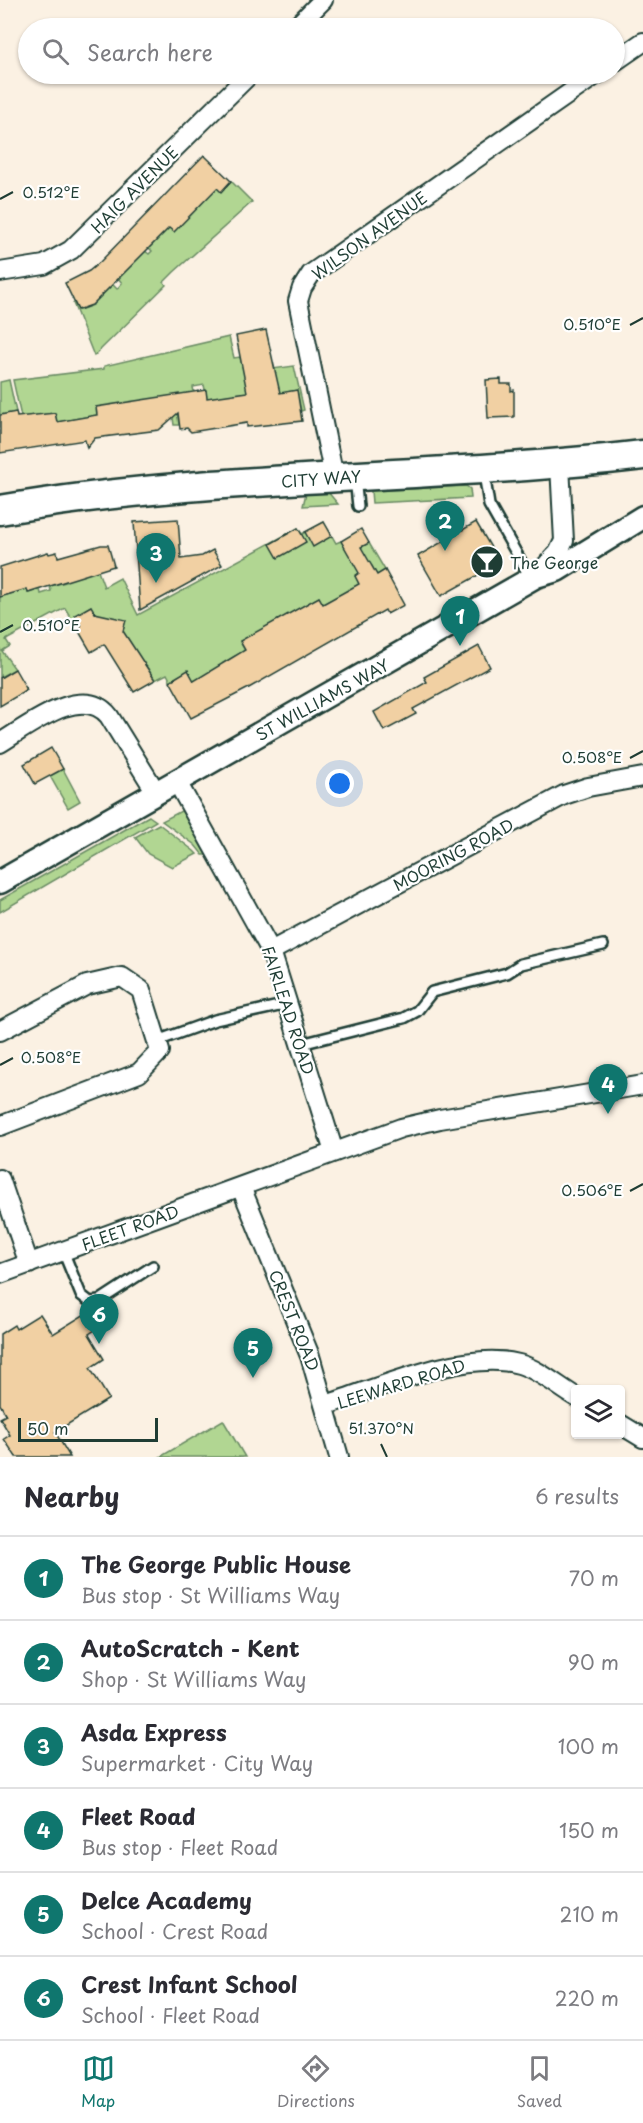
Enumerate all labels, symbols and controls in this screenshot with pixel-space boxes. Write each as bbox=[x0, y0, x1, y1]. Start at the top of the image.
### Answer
search box bbox=[18, 18, 625, 84]
icon: search bbox=[39, 35, 72, 68]
text: Search here bbox=[87, 35, 213, 68]
street label: HAIG AVENUE bbox=[85, 140, 183, 238]
text: 0.512°E bbox=[22, 180, 80, 203]
street label: WILSON AVENUE bbox=[306, 185, 432, 285]
text: 0.510°E bbox=[563, 312, 621, 335]
street label: CITY WAY bbox=[280, 463, 362, 493]
pin: 2 bbox=[426, 502, 464, 551]
pin: 3 bbox=[136, 534, 176, 583]
bar icon: The George bbox=[469, 544, 505, 580]
place label: The George bbox=[510, 550, 598, 574]
pin: 1 bbox=[440, 596, 480, 646]
text: 0.510°E bbox=[22, 613, 80, 636]
street label: ST WILLIAMS WAY bbox=[251, 652, 393, 746]
text: 0.508°E bbox=[562, 745, 622, 768]
your location bbox=[325, 769, 354, 798]
street label: MOORING ROAD bbox=[388, 812, 518, 896]
street label: FAIRLEAD ROAD bbox=[257, 942, 321, 1078]
text: 0.508°E bbox=[21, 1045, 81, 1068]
pin: 4 bbox=[588, 1064, 628, 1114]
text: 0.506°E bbox=[561, 1178, 623, 1201]
street label: FLEET ROAD bbox=[78, 1198, 182, 1256]
street label: CREST ROAD bbox=[264, 1266, 326, 1374]
pin: 6 bbox=[80, 1294, 118, 1344]
pin: 5 bbox=[234, 1328, 272, 1378]
street label: LEEWARD ROAD bbox=[334, 1352, 468, 1414]
map controls bbox=[571, 1385, 625, 1439]
button: layers bbox=[571, 1385, 625, 1439]
scale bar bbox=[18, 1415, 158, 1442]
text: 50 m bbox=[27, 1416, 68, 1440]
text: 51.370°N bbox=[348, 1416, 414, 1439]
text: Nearby bbox=[24, 1477, 119, 1516]
text: 6 results bbox=[535, 1481, 619, 1511]
text: The George Public House bbox=[81, 1547, 351, 1580]
text: 1 bbox=[39, 1563, 48, 1593]
text: 70 m bbox=[569, 1563, 619, 1593]
text: Bus stop · St Williams Way bbox=[81, 1580, 340, 1610]
text: AutoScratch - Kent bbox=[81, 1631, 299, 1664]
text: 2 bbox=[36, 1647, 51, 1677]
text: 90 m bbox=[568, 1647, 619, 1677]
text: Shop · St Williams Way bbox=[81, 1664, 307, 1694]
text: Asda Express bbox=[81, 1715, 227, 1748]
text: 3 bbox=[37, 1731, 50, 1761]
text: 100 m bbox=[558, 1731, 619, 1761]
text: Supermarket · City Way bbox=[81, 1748, 313, 1778]
text: Fleet Road bbox=[81, 1799, 196, 1832]
text: 4 bbox=[37, 1815, 50, 1845]
text: 150 m bbox=[559, 1815, 619, 1845]
text: Bus stop · Fleet Road bbox=[81, 1832, 278, 1862]
text: Delce Academy bbox=[81, 1883, 252, 1916]
text: 5 bbox=[37, 1899, 50, 1929]
text: 210 m bbox=[560, 1899, 619, 1929]
text: School · Crest Road bbox=[81, 1916, 268, 1946]
text: Crest Infant School bbox=[81, 1967, 298, 2000]
text: 6 bbox=[36, 1983, 51, 2013]
text: 220 m bbox=[555, 1983, 619, 2013]
text: School · Fleet Road bbox=[81, 2000, 260, 2030]
tab: Map bbox=[81, 2052, 115, 2112]
tab: Directions bbox=[277, 2052, 355, 2112]
tab: Saved bbox=[517, 2052, 562, 2112]

